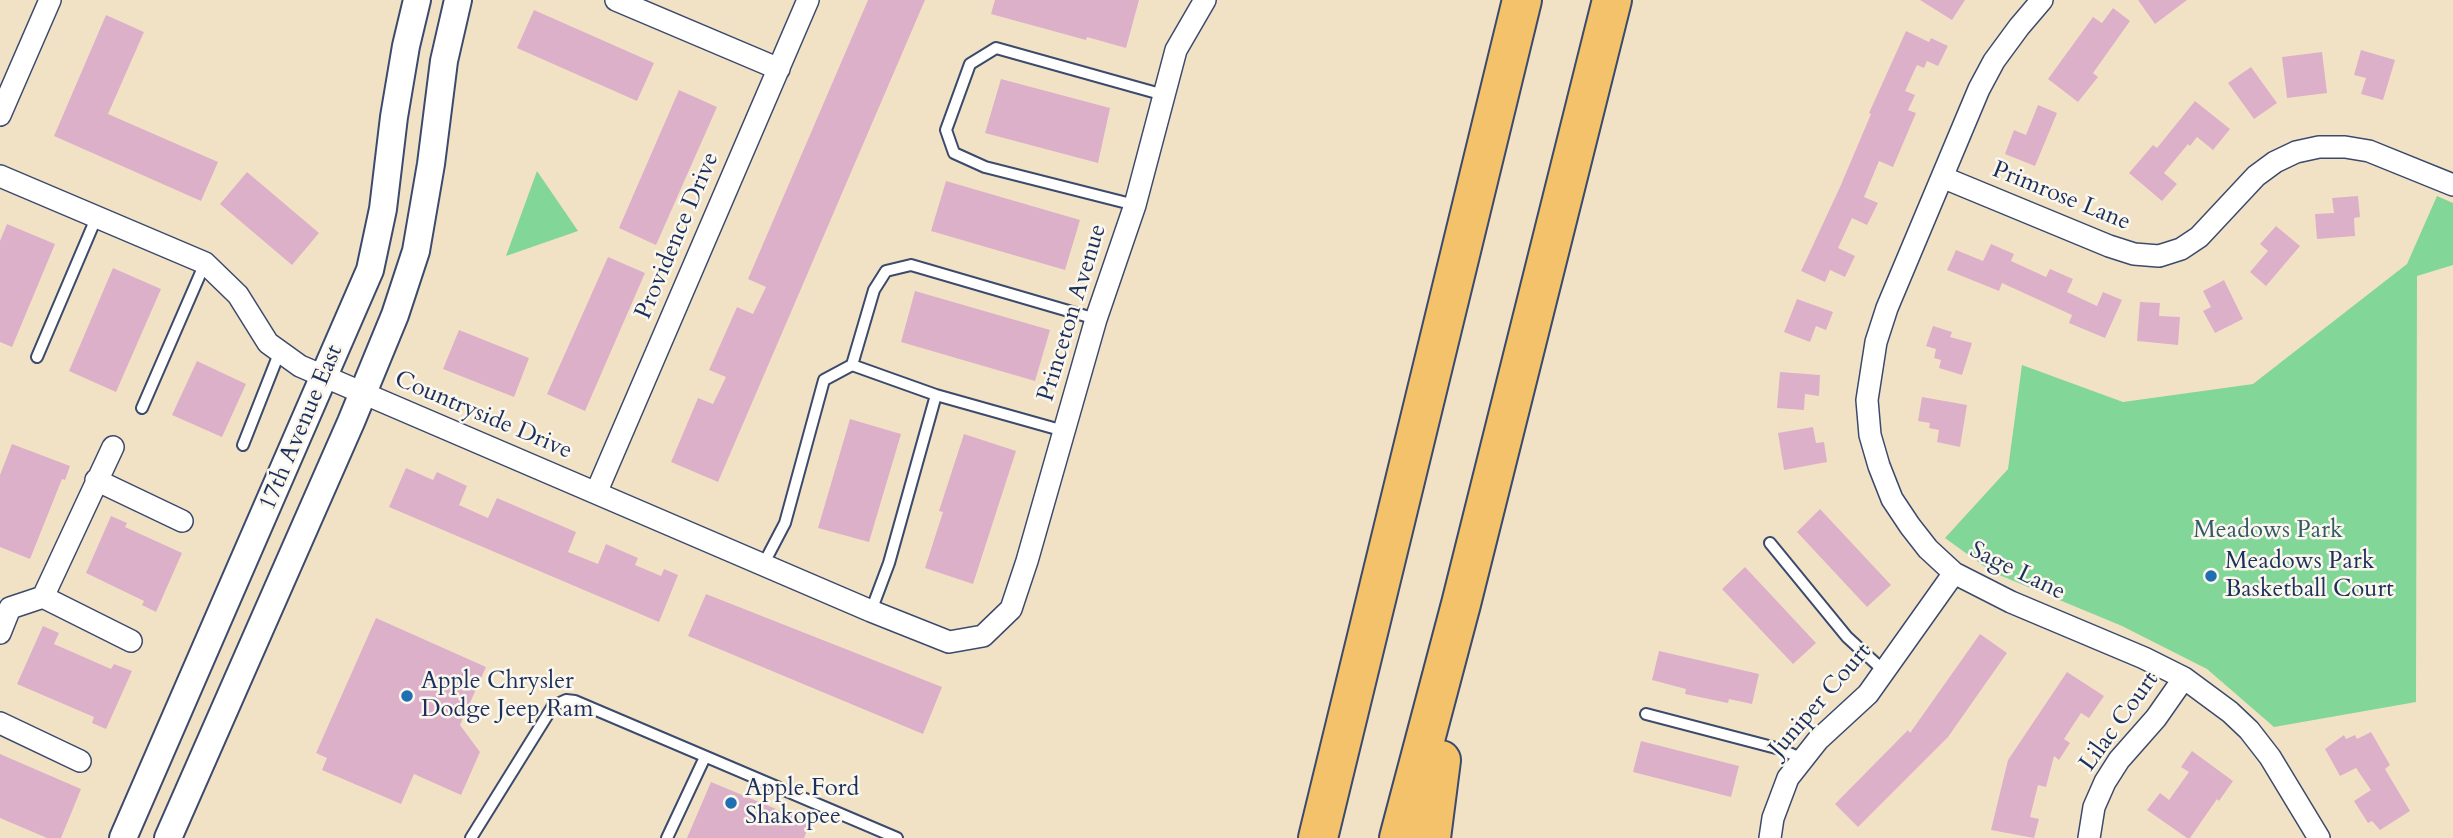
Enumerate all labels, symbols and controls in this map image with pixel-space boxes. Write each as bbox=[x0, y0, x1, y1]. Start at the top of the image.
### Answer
street label: Providence Drive bbox=[630, 148, 726, 324]
street label: Primrose Lane bbox=[1988, 156, 2134, 238]
street label: Princeton Avenue bbox=[1032, 221, 1114, 405]
street label: 17th Avenue East bbox=[254, 341, 350, 515]
street label: Countryside Drive bbox=[390, 366, 576, 466]
park label: Meadows Park bbox=[2193, 517, 2343, 545]
street label: Sage Lane bbox=[1965, 537, 2069, 607]
place label: Meadows Park Basketball Court bbox=[2225, 548, 2394, 604]
marker: Meadows Park Basketball Court bbox=[2203, 568, 2219, 584]
street label: Juniper Court bbox=[1764, 638, 1878, 764]
street label: Lilac Court bbox=[2074, 667, 2166, 777]
place label: Apple Chrysler Dodge Jeep Ram bbox=[421, 668, 593, 724]
marker: Apple Chrysler Dodge Jeep Ram bbox=[399, 688, 415, 704]
place label: Apple Ford Shakopee bbox=[745, 775, 859, 831]
marker: Apple Ford Shakopee bbox=[723, 795, 739, 811]

